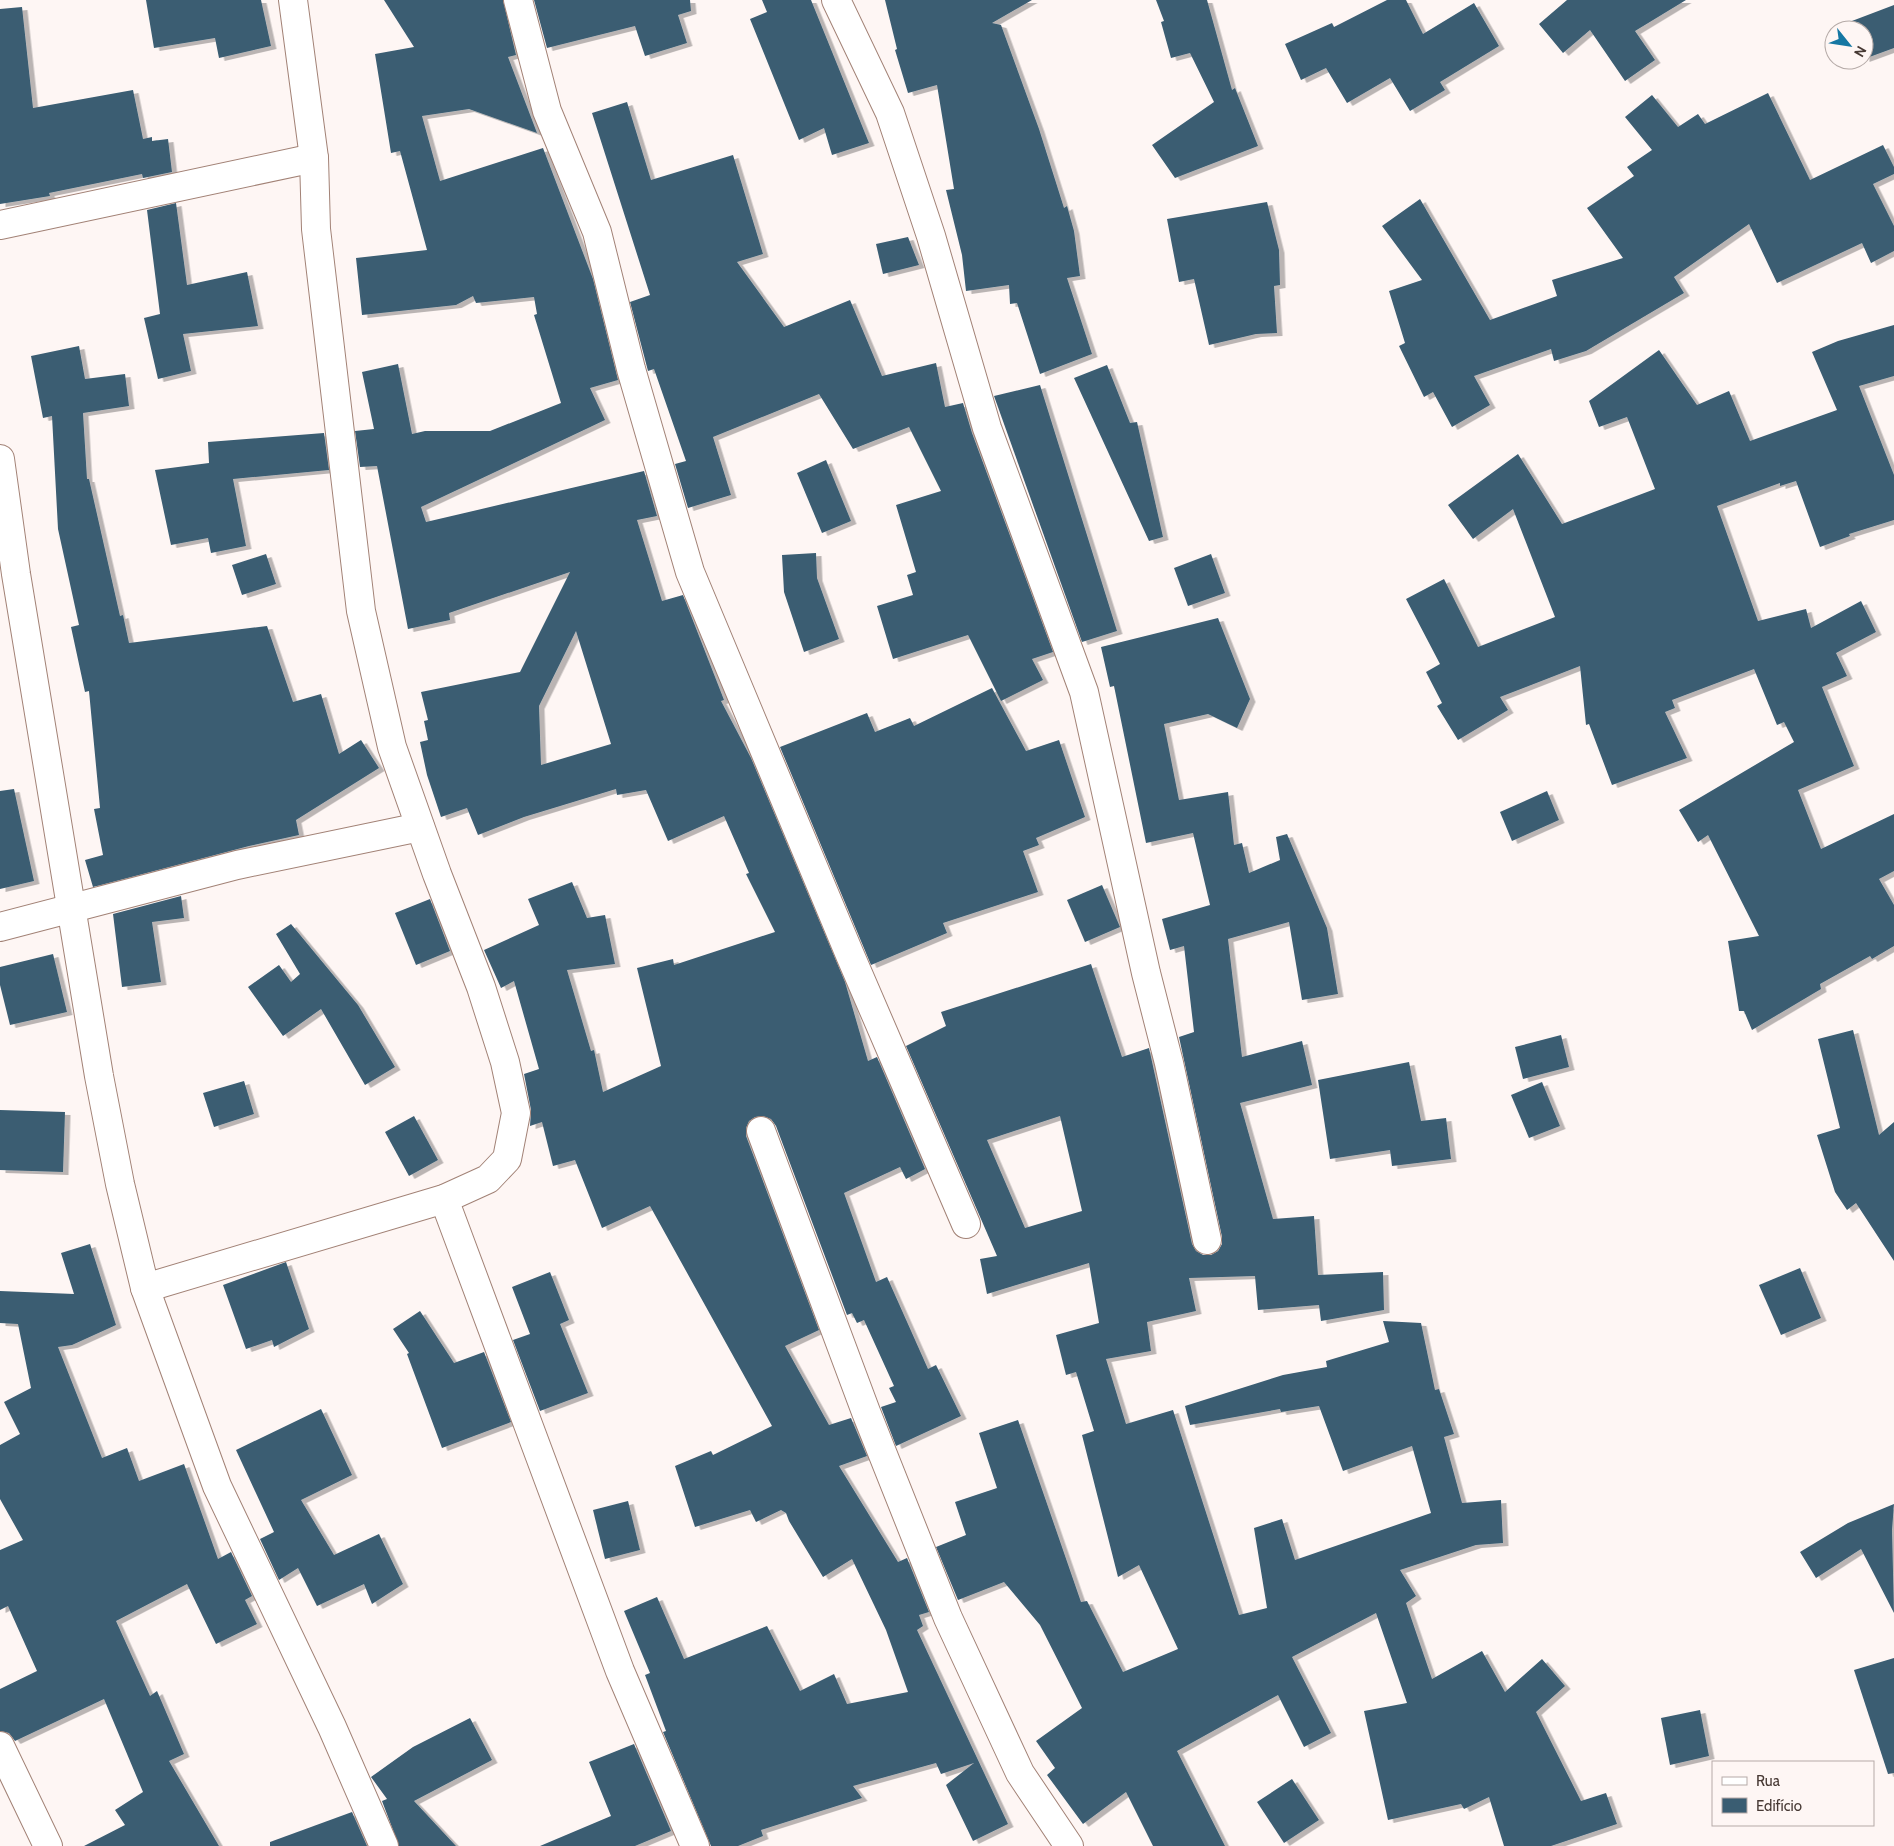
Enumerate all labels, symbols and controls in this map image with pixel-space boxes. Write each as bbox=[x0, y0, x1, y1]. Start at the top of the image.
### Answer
north arrow bbox=[1824, 20, 1874, 70]
text: N bbox=[1850, 43, 1871, 60]
legend bbox=[1712, 1761, 1874, 1826]
text: Rua bbox=[1756, 1772, 1781, 1790]
text: Edifício bbox=[1756, 1797, 1802, 1815]

